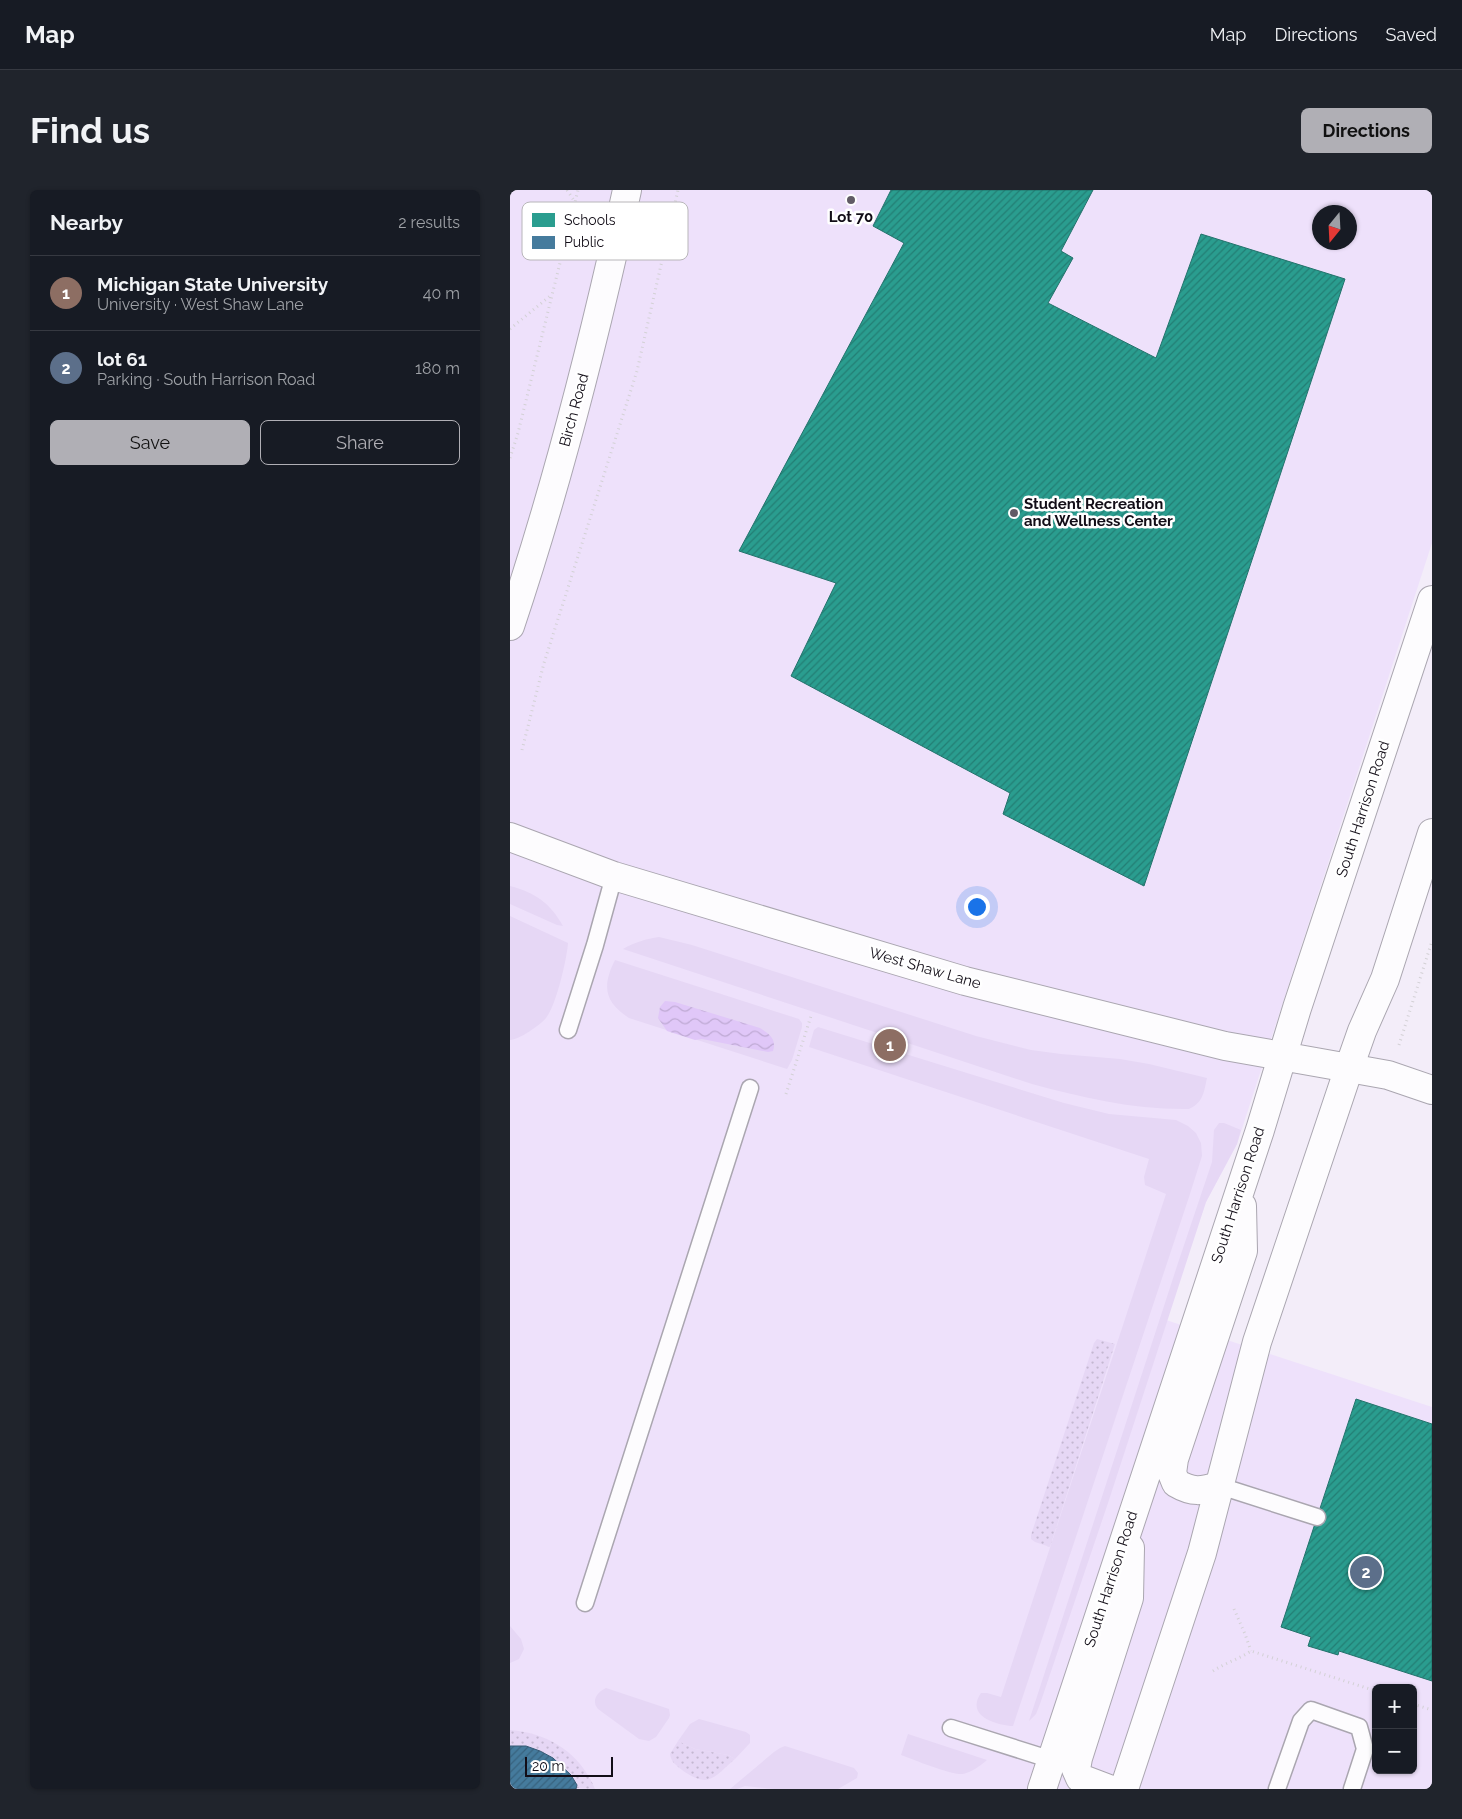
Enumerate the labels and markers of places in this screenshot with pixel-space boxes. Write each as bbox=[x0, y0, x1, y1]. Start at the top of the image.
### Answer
marker: Lot 70 bbox=[845, 194, 857, 206]
place label: Lot 70 bbox=[829, 208, 873, 226]
place label: Student Recreation and Wellness Center bbox=[1024, 495, 1173, 530]
marker: Student Recreation and Wellness Center bbox=[1008, 507, 1020, 519]
pin: 1 bbox=[874, 1026, 906, 1064]
pin: 2 bbox=[1350, 1553, 1382, 1591]

